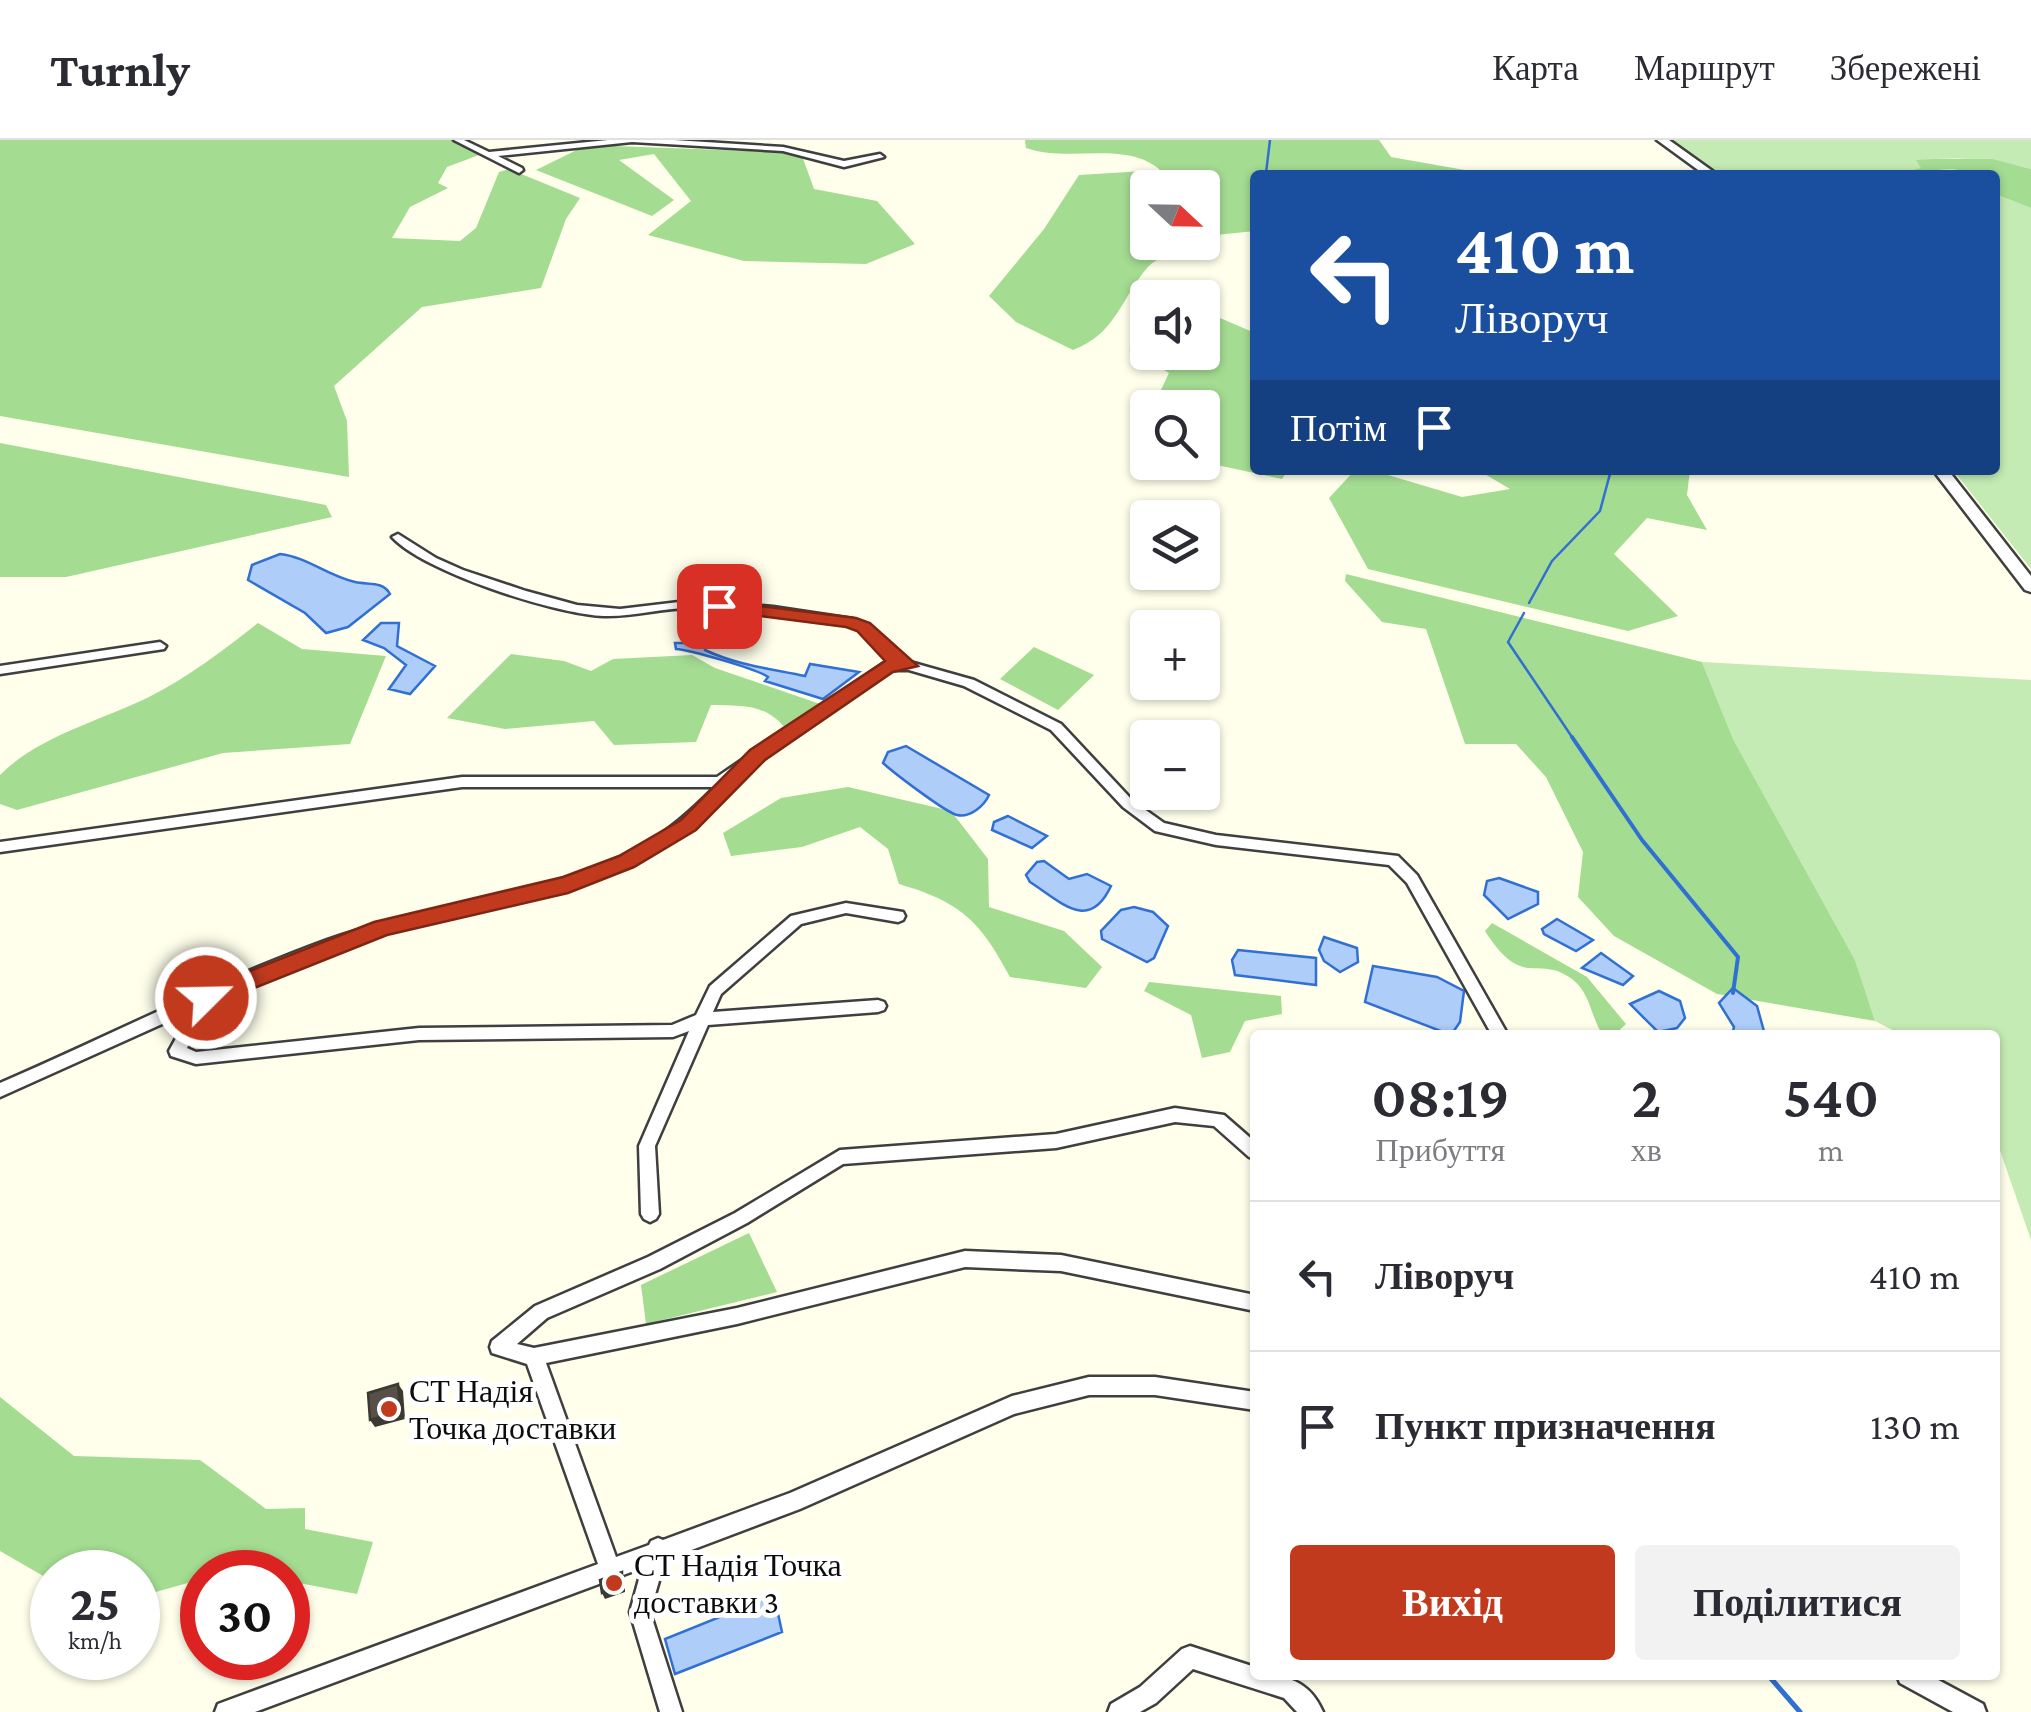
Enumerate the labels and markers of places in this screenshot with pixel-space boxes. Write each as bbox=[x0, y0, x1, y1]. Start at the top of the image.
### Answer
pin bbox=[677, 564, 762, 649]
place label: СТ Надія Точка доставки bbox=[409, 1373, 616, 1446]
marker: СТ Надія Точка доставки bbox=[378, 1398, 400, 1420]
place label: СТ Надія Точка доставки 3 bbox=[634, 1547, 842, 1620]
marker: СТ Надія Точка доставки 3 bbox=[603, 1572, 625, 1594]

